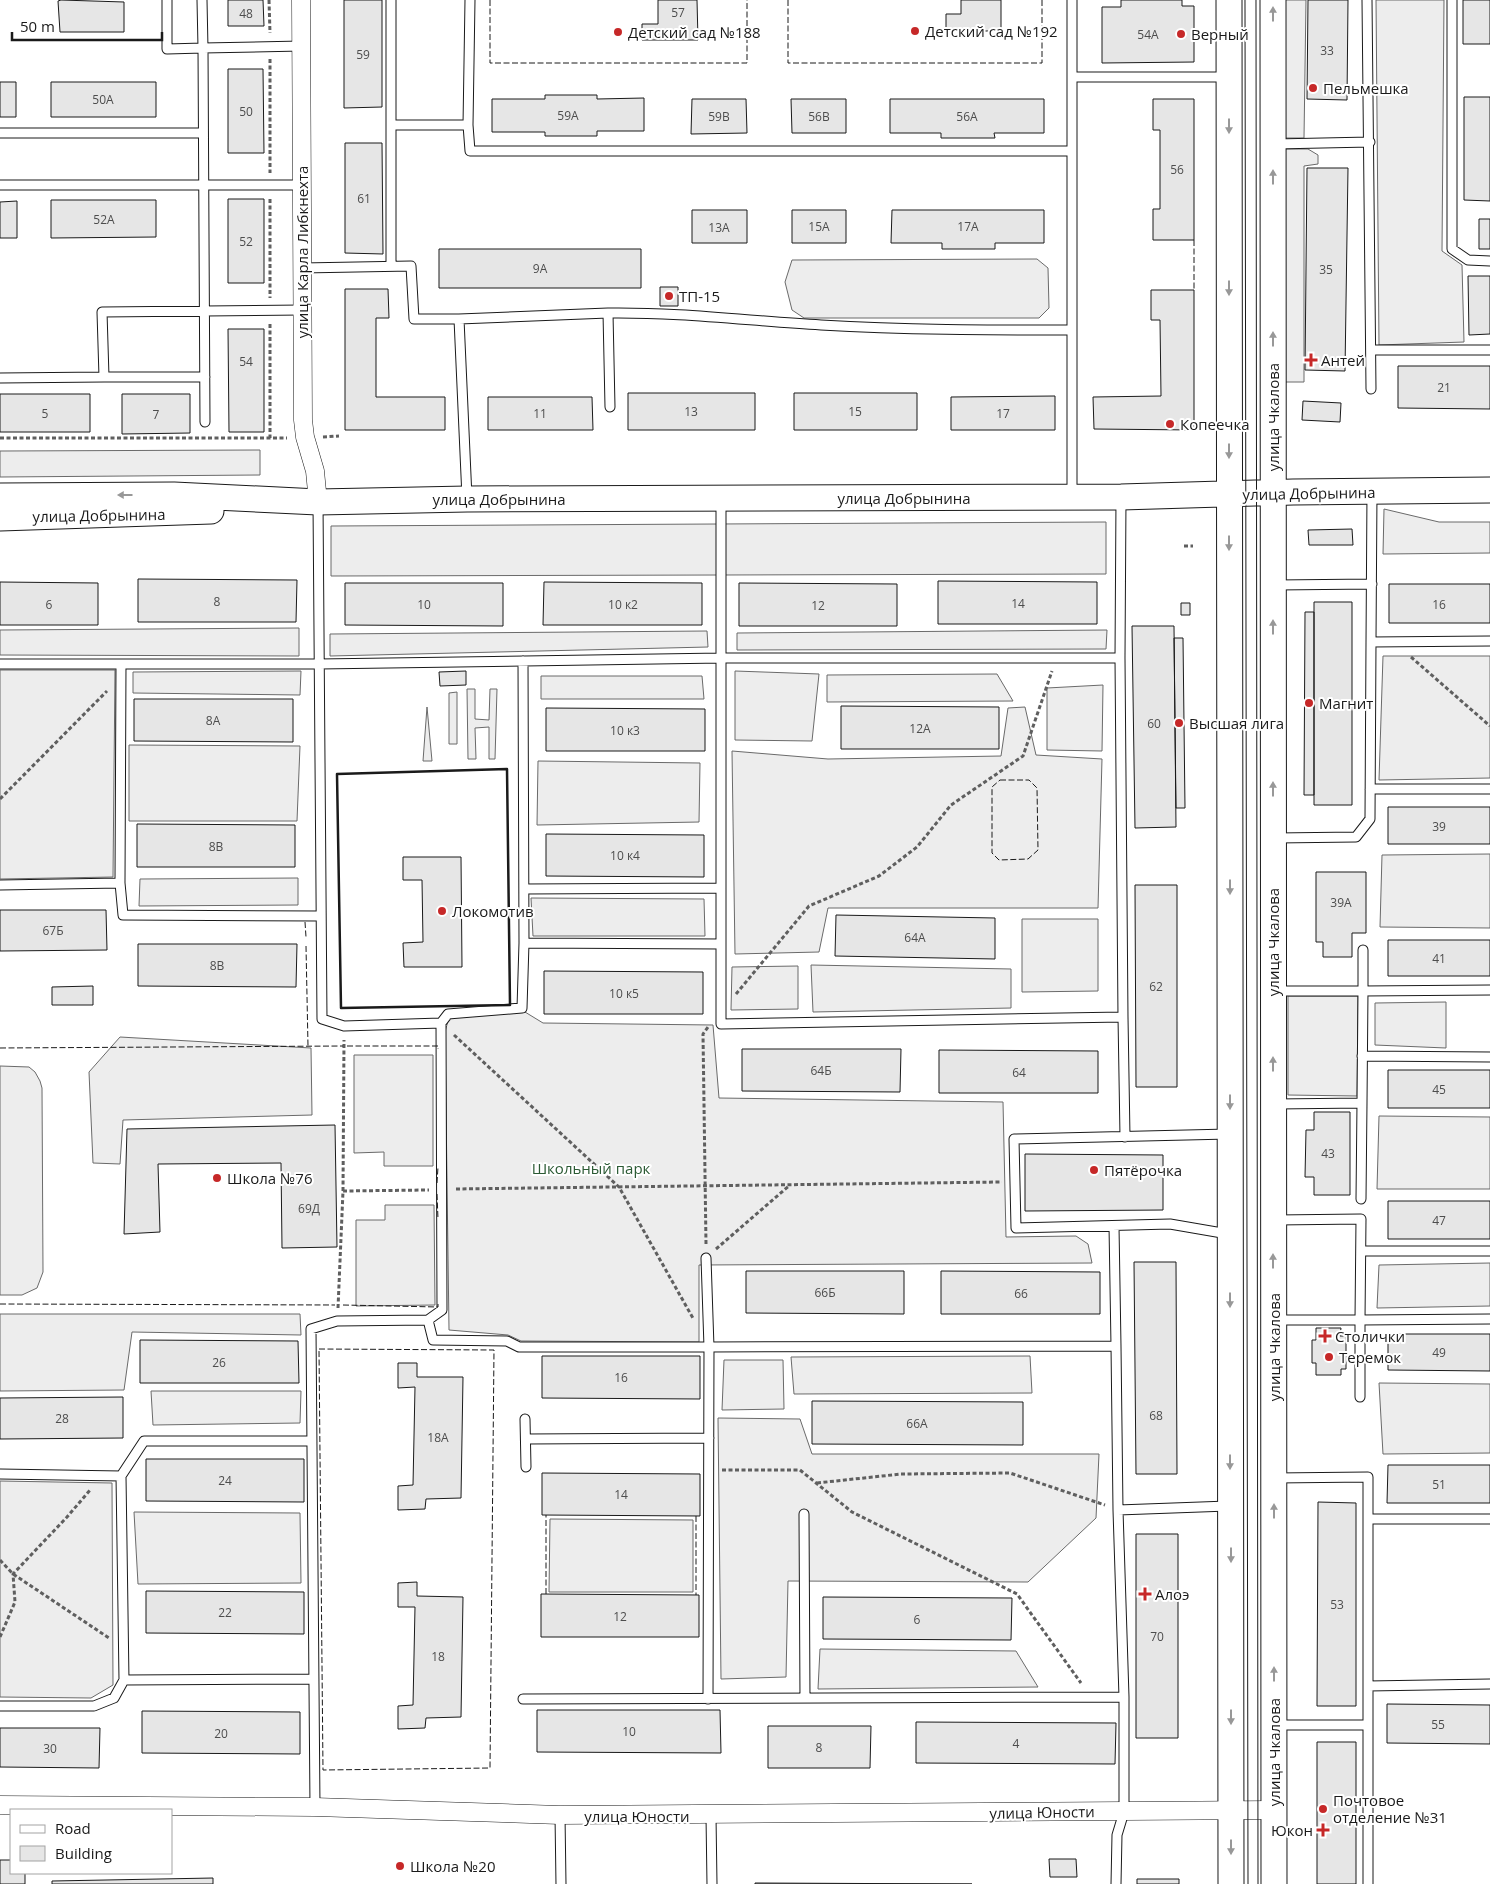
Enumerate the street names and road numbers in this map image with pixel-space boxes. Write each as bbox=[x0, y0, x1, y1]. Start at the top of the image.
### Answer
street label: улица Карла Либкнехта bbox=[292, 166, 312, 338]
street label: улица Чкалова bbox=[1263, 363, 1283, 471]
street label: улица Добрынина bbox=[1242, 482, 1376, 504]
street label: улица Добрынина bbox=[837, 488, 971, 508]
street label: улица Добрынина bbox=[432, 489, 566, 509]
street label: улица Добрынина bbox=[32, 504, 166, 526]
street label: улица Чкалова bbox=[1263, 888, 1283, 996]
street label: улица Чкалова bbox=[1264, 1293, 1284, 1401]
street label: улица Чкалова bbox=[1264, 1698, 1284, 1806]
street label: улица Юности bbox=[989, 1801, 1095, 1823]
street label: улица Юности bbox=[584, 1806, 690, 1826]

